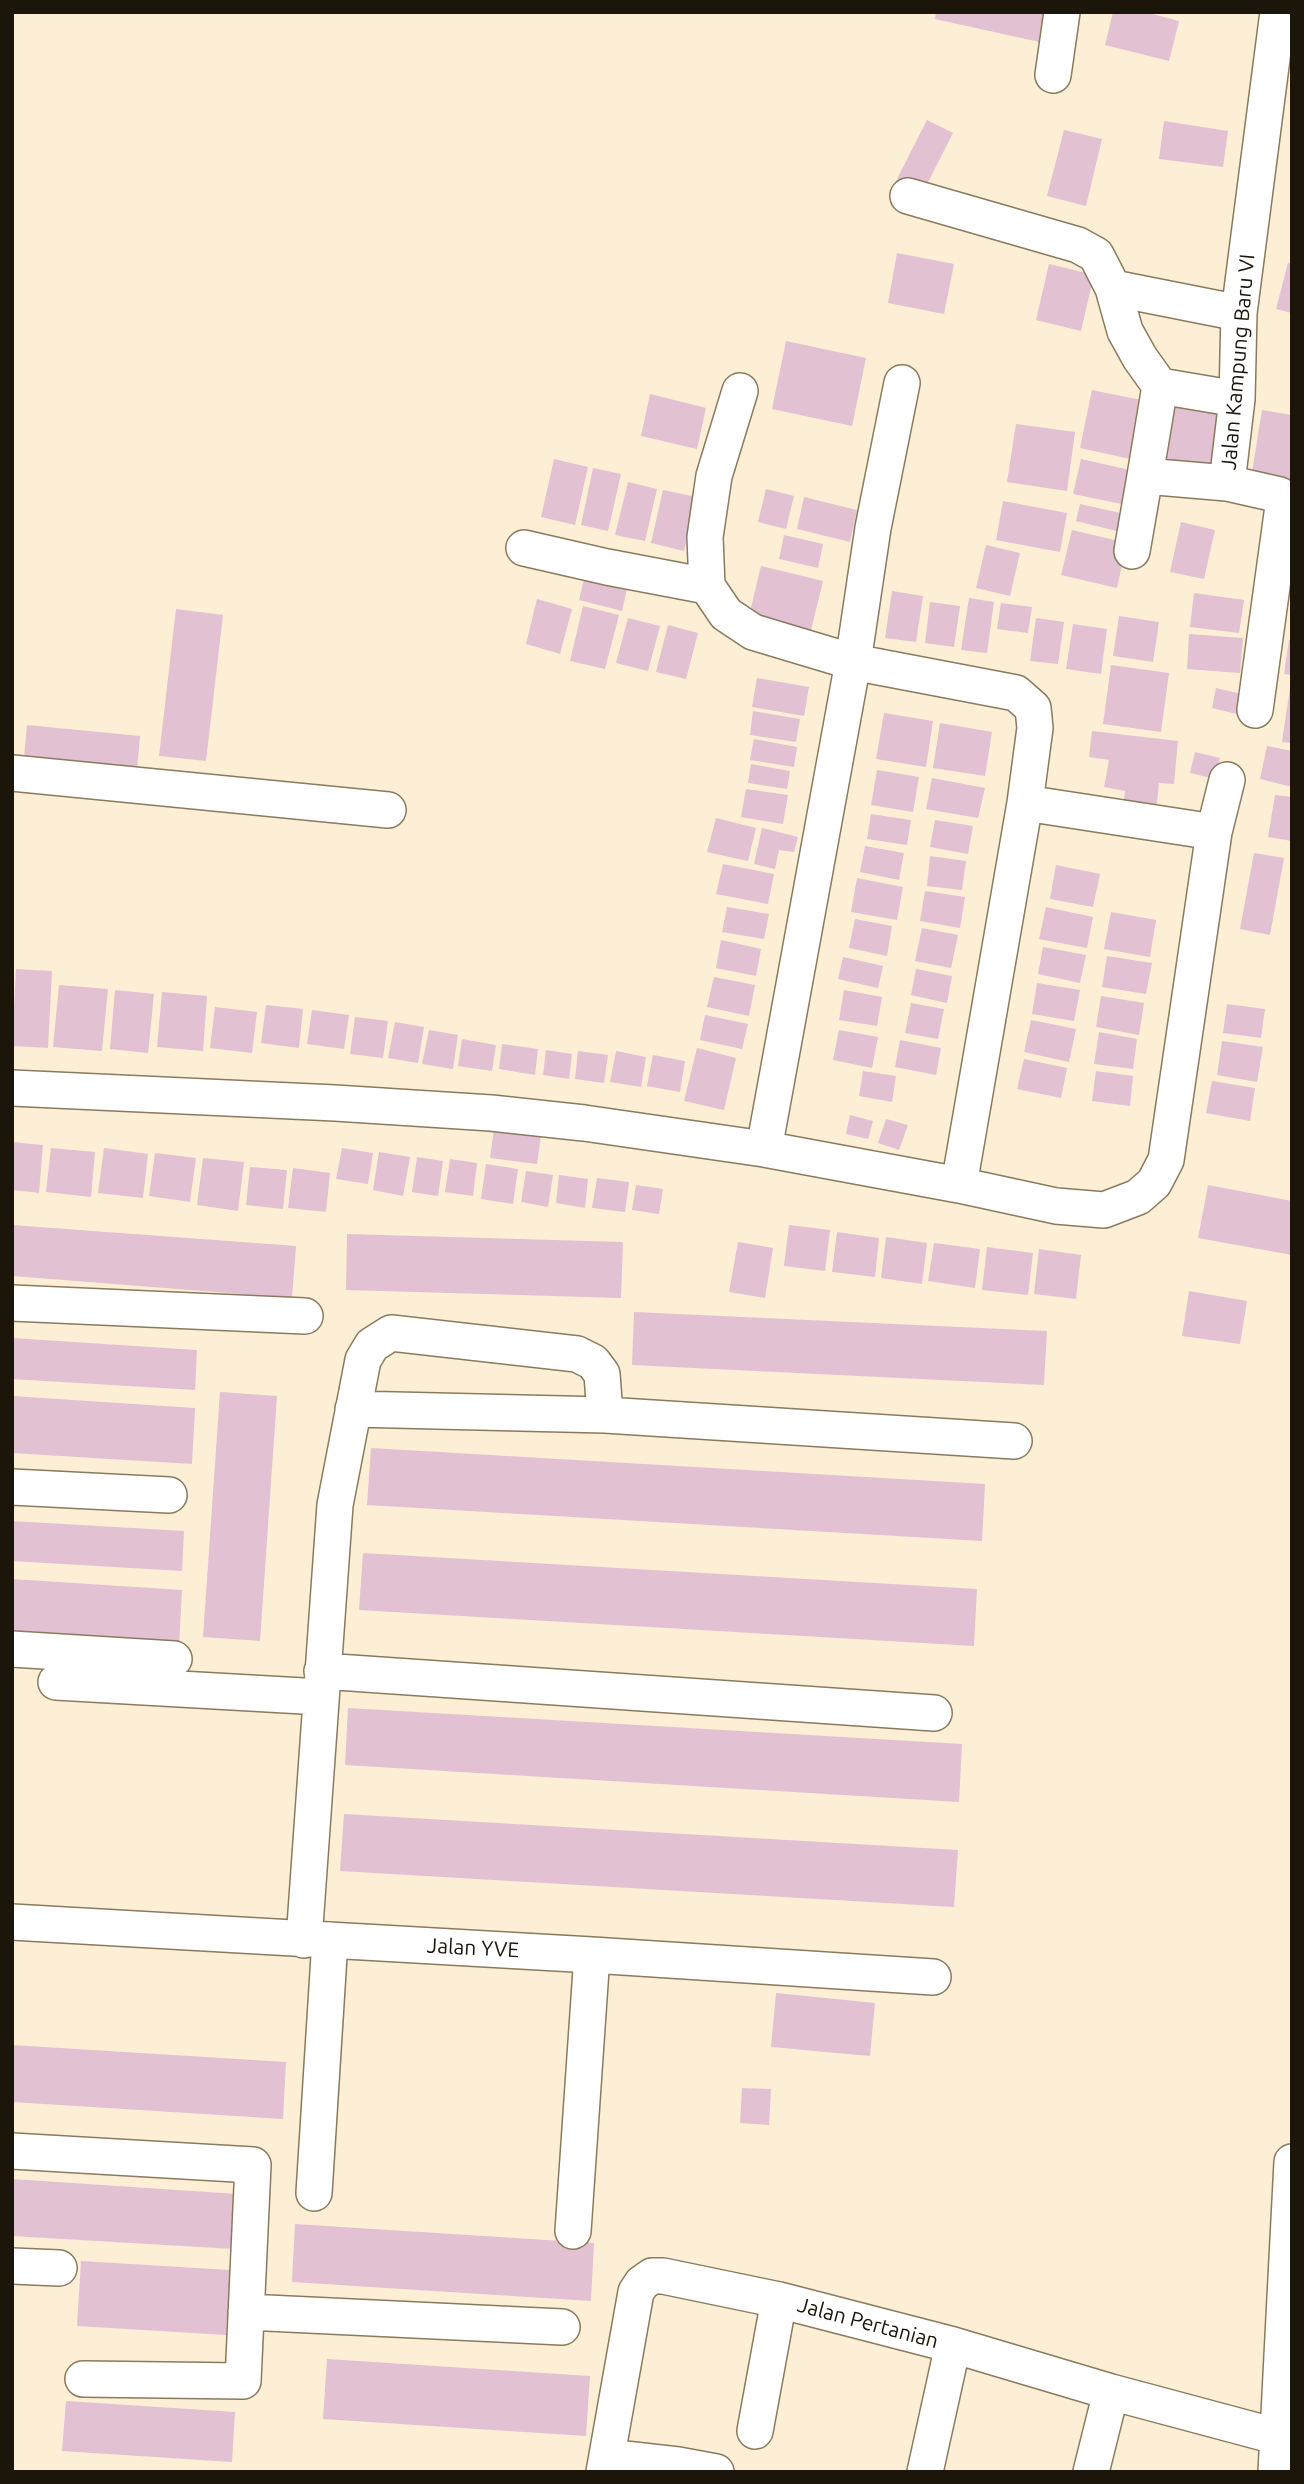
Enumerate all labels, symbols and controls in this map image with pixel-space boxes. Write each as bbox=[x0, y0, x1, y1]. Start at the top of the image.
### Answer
street label: Jalan Kampung Baru VI bbox=[1216, 253, 1260, 471]
street label: Jalan YVE bbox=[426, 1933, 520, 1963]
street label: Jalan Pertanian bbox=[795, 2292, 941, 2354]

